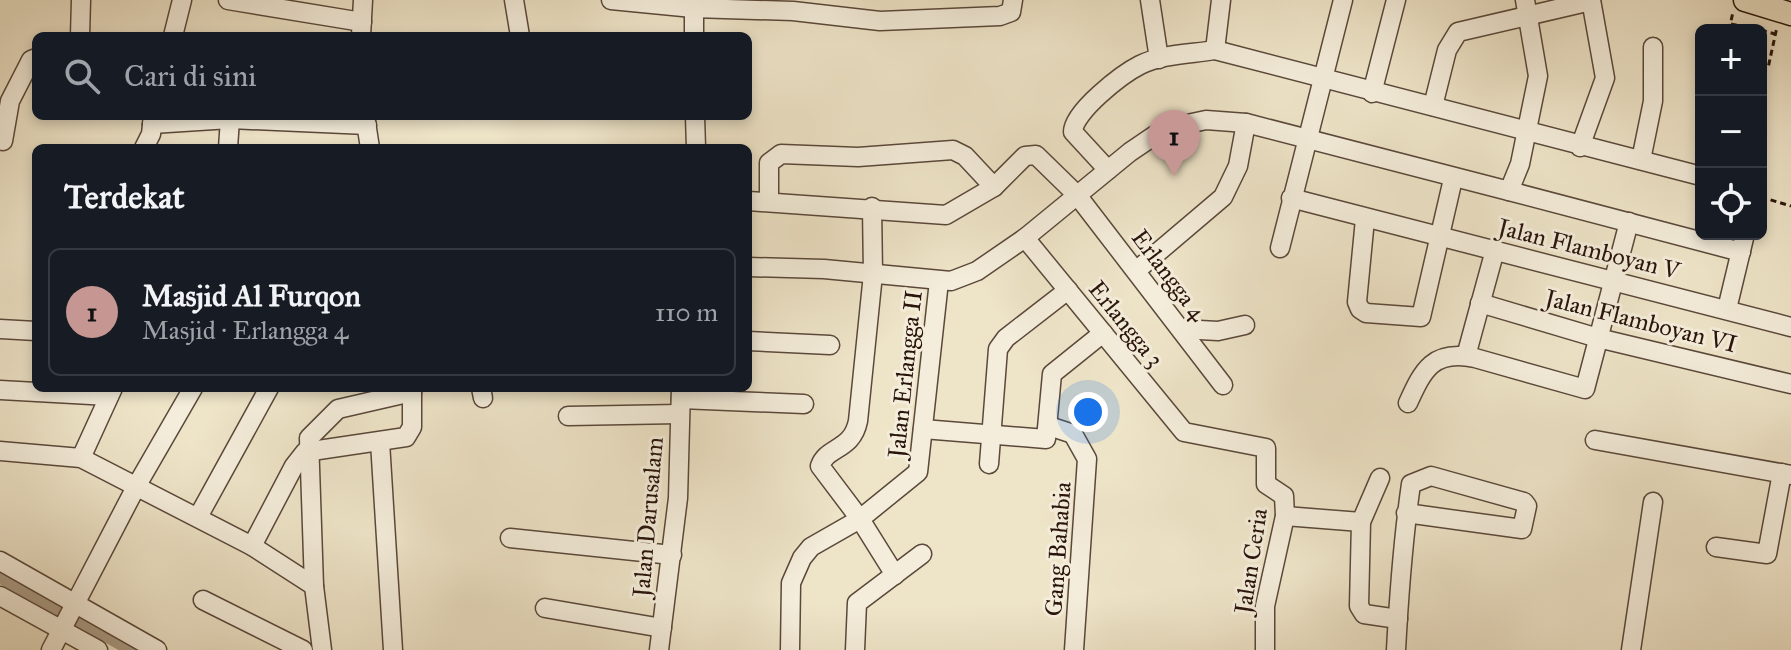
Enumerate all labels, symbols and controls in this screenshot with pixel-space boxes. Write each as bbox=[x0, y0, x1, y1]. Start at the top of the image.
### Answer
map controls bbox=[1695, 24, 1767, 240]
button: + bbox=[1695, 24, 1767, 96]
search box bbox=[32, 32, 752, 120]
icon: search bbox=[60, 54, 104, 98]
text: Cari di sini bbox=[124, 58, 257, 94]
button: − bbox=[1695, 96, 1767, 168]
pin: 1 bbox=[1148, 110, 1200, 176]
button: locate bbox=[1695, 168, 1767, 240]
text: Terdekat bbox=[64, 176, 185, 217]
street label: Jalan Flamboyan V bbox=[1492, 211, 1684, 286]
street label: Erlangga 4 bbox=[1125, 223, 1213, 327]
street label: Erlangga 3 bbox=[1082, 275, 1170, 373]
text: Masjid Al Furqon bbox=[142, 278, 361, 314]
street label: Jalan Flamboyan VI bbox=[1539, 282, 1740, 359]
street label: Jalan Erlangga II bbox=[881, 289, 929, 462]
text: 1 bbox=[87, 296, 97, 328]
text: 110 m bbox=[655, 296, 718, 328]
text: Masjid · Erlangga 4 bbox=[142, 314, 348, 346]
your location bbox=[1068, 392, 1108, 432]
street label: Jalan Darusalam bbox=[626, 436, 670, 601]
street label: Gang Bahabia bbox=[1038, 480, 1078, 617]
street label: Jalan Ceria bbox=[1227, 505, 1274, 619]

